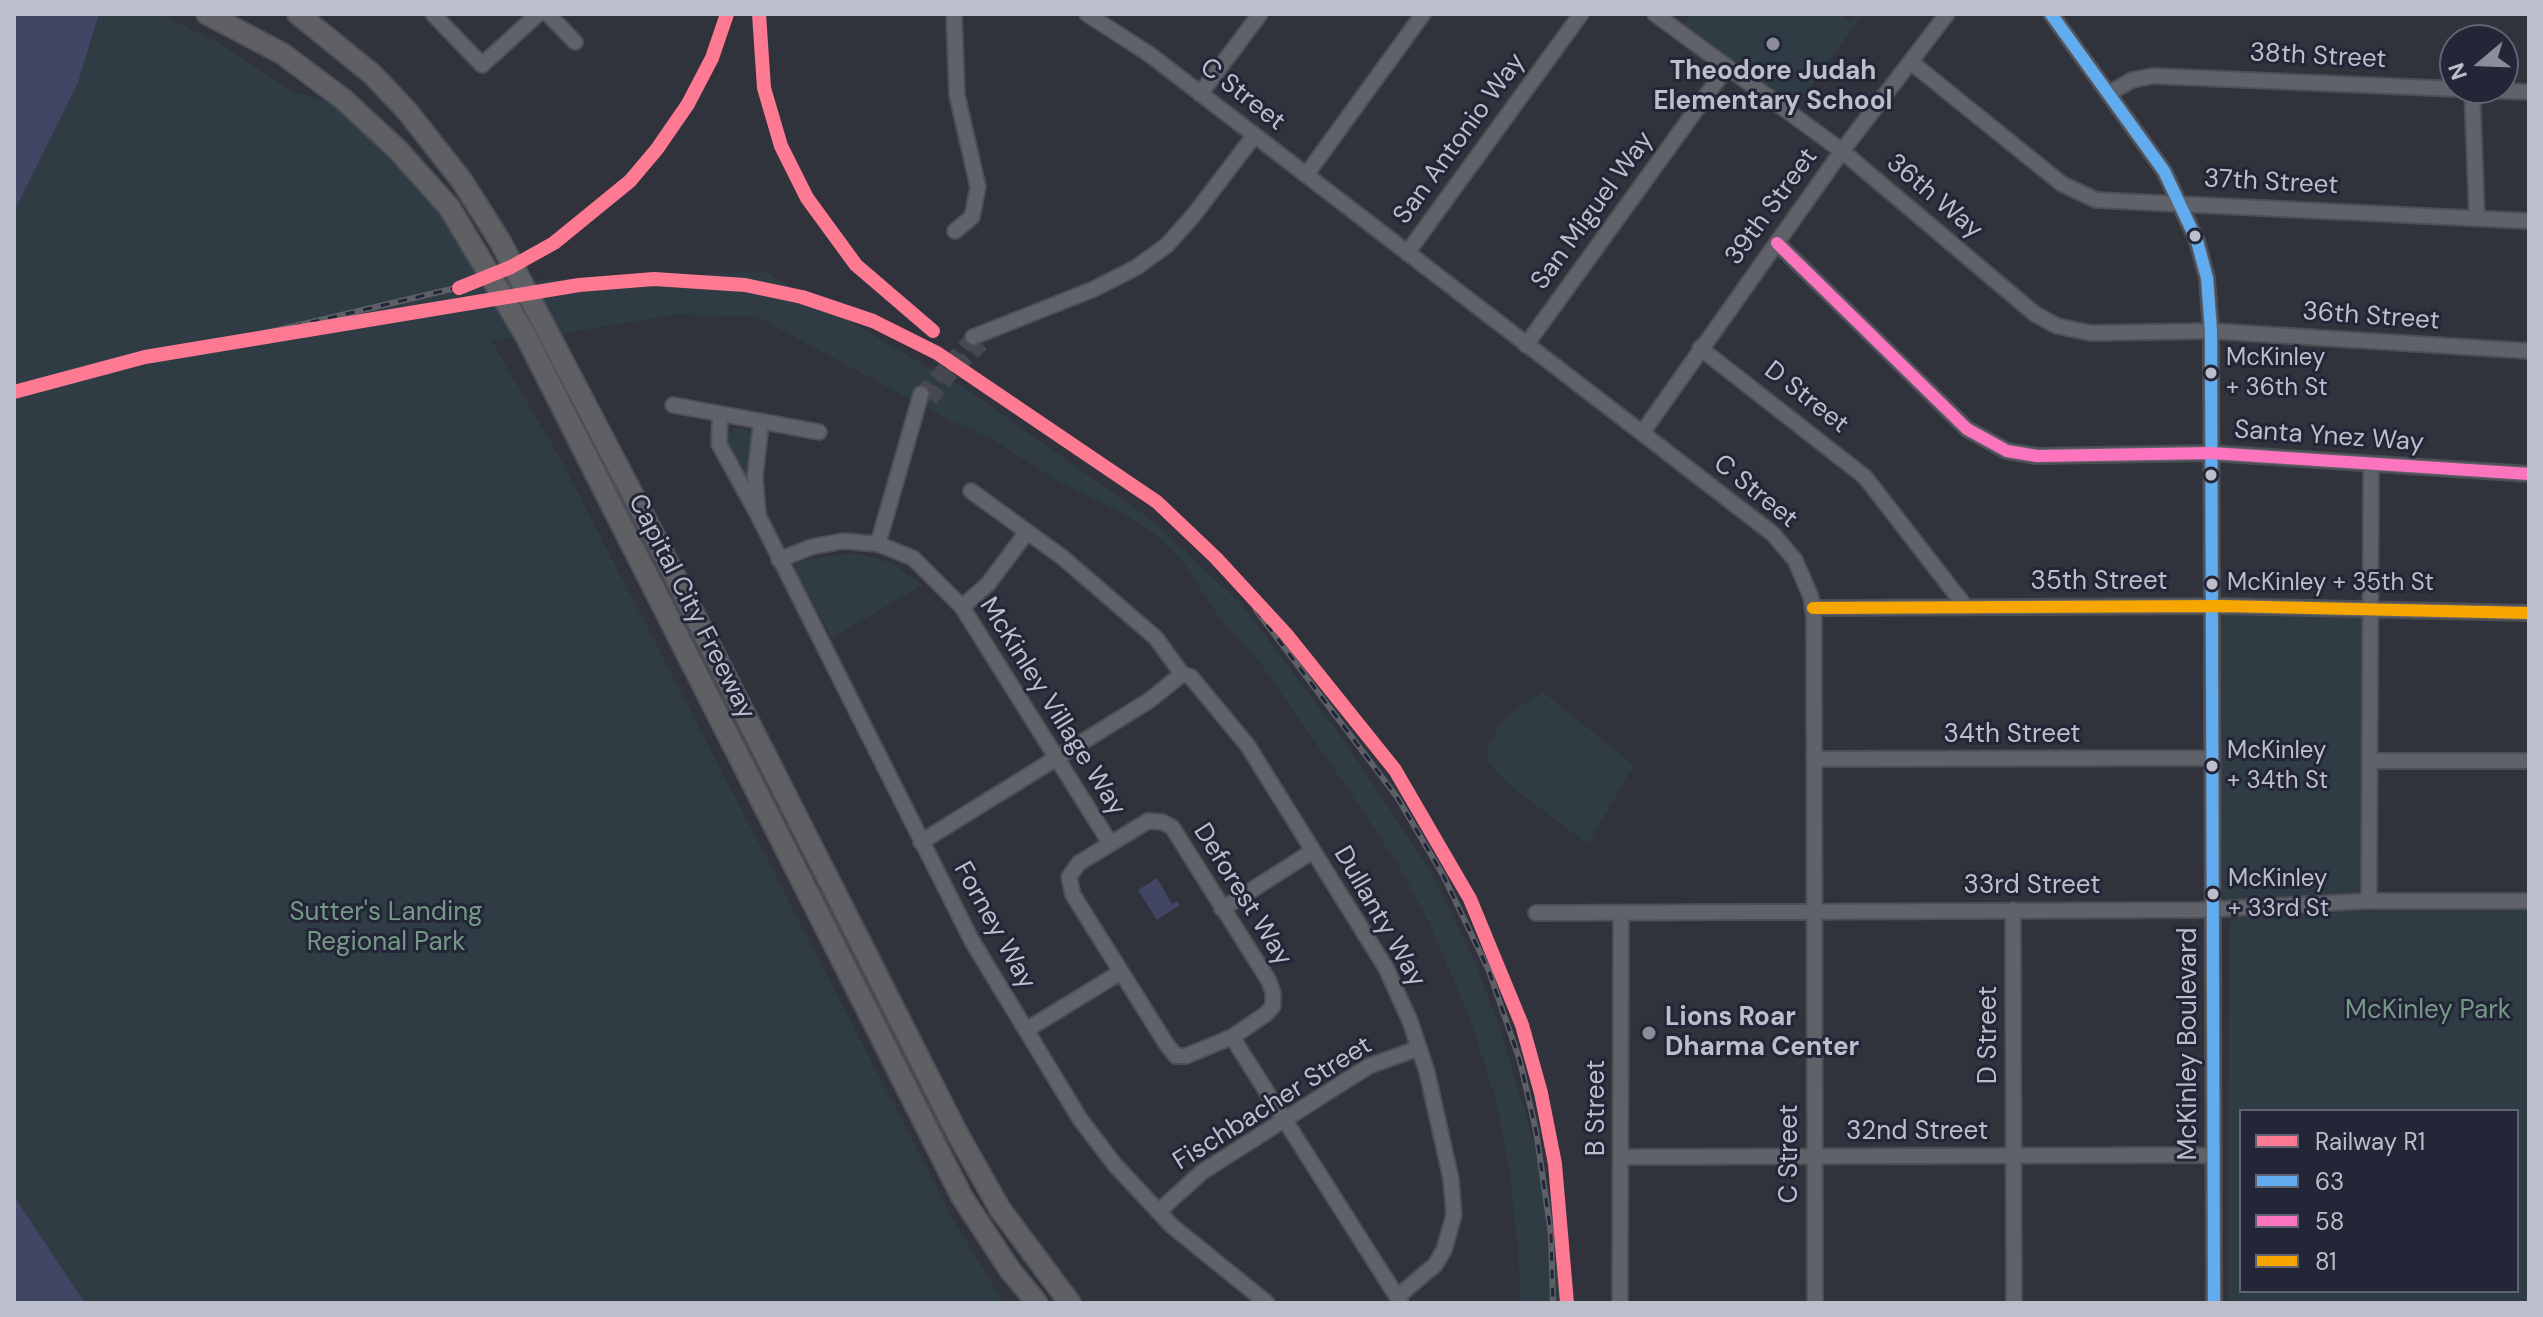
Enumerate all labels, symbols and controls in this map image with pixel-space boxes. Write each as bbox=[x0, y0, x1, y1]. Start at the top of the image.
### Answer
north arrow bbox=[2439, 24, 2519, 104]
marker: Theodore Judah Elementary School bbox=[1764, 35, 1782, 53]
street label: 38th Street bbox=[2249, 38, 2387, 76]
street label: San Antonio Way bbox=[1387, 47, 1533, 231]
street label: C Street bbox=[1193, 52, 1291, 138]
place label: Theodore Judah Elementary School bbox=[1653, 56, 1893, 118]
text: N bbox=[2441, 59, 2474, 84]
street label: San Miguel Way bbox=[1525, 126, 1661, 296]
street label: 39th Street bbox=[1719, 143, 1825, 271]
street label: 36th Way bbox=[1880, 148, 1988, 246]
street label: 37th Street bbox=[2203, 164, 2339, 202]
unlabelled marker bbox=[2187, 228, 2203, 244]
street label: 36th Street bbox=[2301, 297, 2441, 337]
place label: McKinley + 36th St bbox=[2226, 345, 2328, 401]
street label: D Street bbox=[1758, 355, 1854, 441]
marker: McKinley + 36th St bbox=[2203, 365, 2219, 381]
street label: Santa Ynez Way bbox=[2233, 415, 2425, 459]
street label: C Street bbox=[1707, 449, 1803, 535]
unlabelled marker bbox=[2203, 467, 2219, 483]
street label: Capital City Freeway bbox=[621, 489, 761, 725]
street label: 35th Street bbox=[2031, 566, 2167, 598]
place label: McKinley + 35th St bbox=[2227, 570, 2434, 598]
marker: McKinley + 35th St bbox=[2204, 576, 2220, 592]
street label: McKinley Village Way bbox=[972, 592, 1132, 822]
street label: 34th Street bbox=[1944, 719, 2080, 751]
place label: McKinley + 34th St bbox=[2227, 738, 2328, 794]
marker: McKinley + 34th St bbox=[2204, 758, 2220, 774]
street label: Deforest Way bbox=[1186, 818, 1298, 972]
street label: Dullanty Way bbox=[1326, 841, 1432, 993]
street label: Forney Way bbox=[946, 857, 1042, 995]
place label: McKinley + 33rd St bbox=[2228, 866, 2329, 922]
street label: 33rd Street bbox=[1964, 870, 2100, 902]
marker: McKinley + 33rd St bbox=[2205, 886, 2221, 902]
park label: Sutter's Landing Regional Park bbox=[289, 897, 483, 958]
street label: McKinley Boulevard bbox=[2173, 927, 2205, 1161]
street label: D Street bbox=[1973, 986, 2005, 1084]
park label: McKinley Park bbox=[2345, 995, 2511, 1027]
place label: Lions Roar Dharma Center bbox=[1665, 1002, 1859, 1064]
marker: Lions Roar Dharma Center bbox=[1640, 1024, 1658, 1042]
street label: Fischbacher Street bbox=[1168, 1030, 1378, 1178]
street label: B Street bbox=[1581, 1060, 1613, 1156]
street label: C Street bbox=[1774, 1104, 1806, 1204]
legend bbox=[2239, 1109, 2519, 1293]
street label: 32nd Street bbox=[1846, 1116, 1988, 1148]
text: Railway R1 bbox=[2315, 1126, 2425, 1157]
text: 63 bbox=[2315, 1166, 2344, 1197]
text: 58 bbox=[2315, 1206, 2344, 1237]
text: 81 bbox=[2315, 1246, 2337, 1277]

